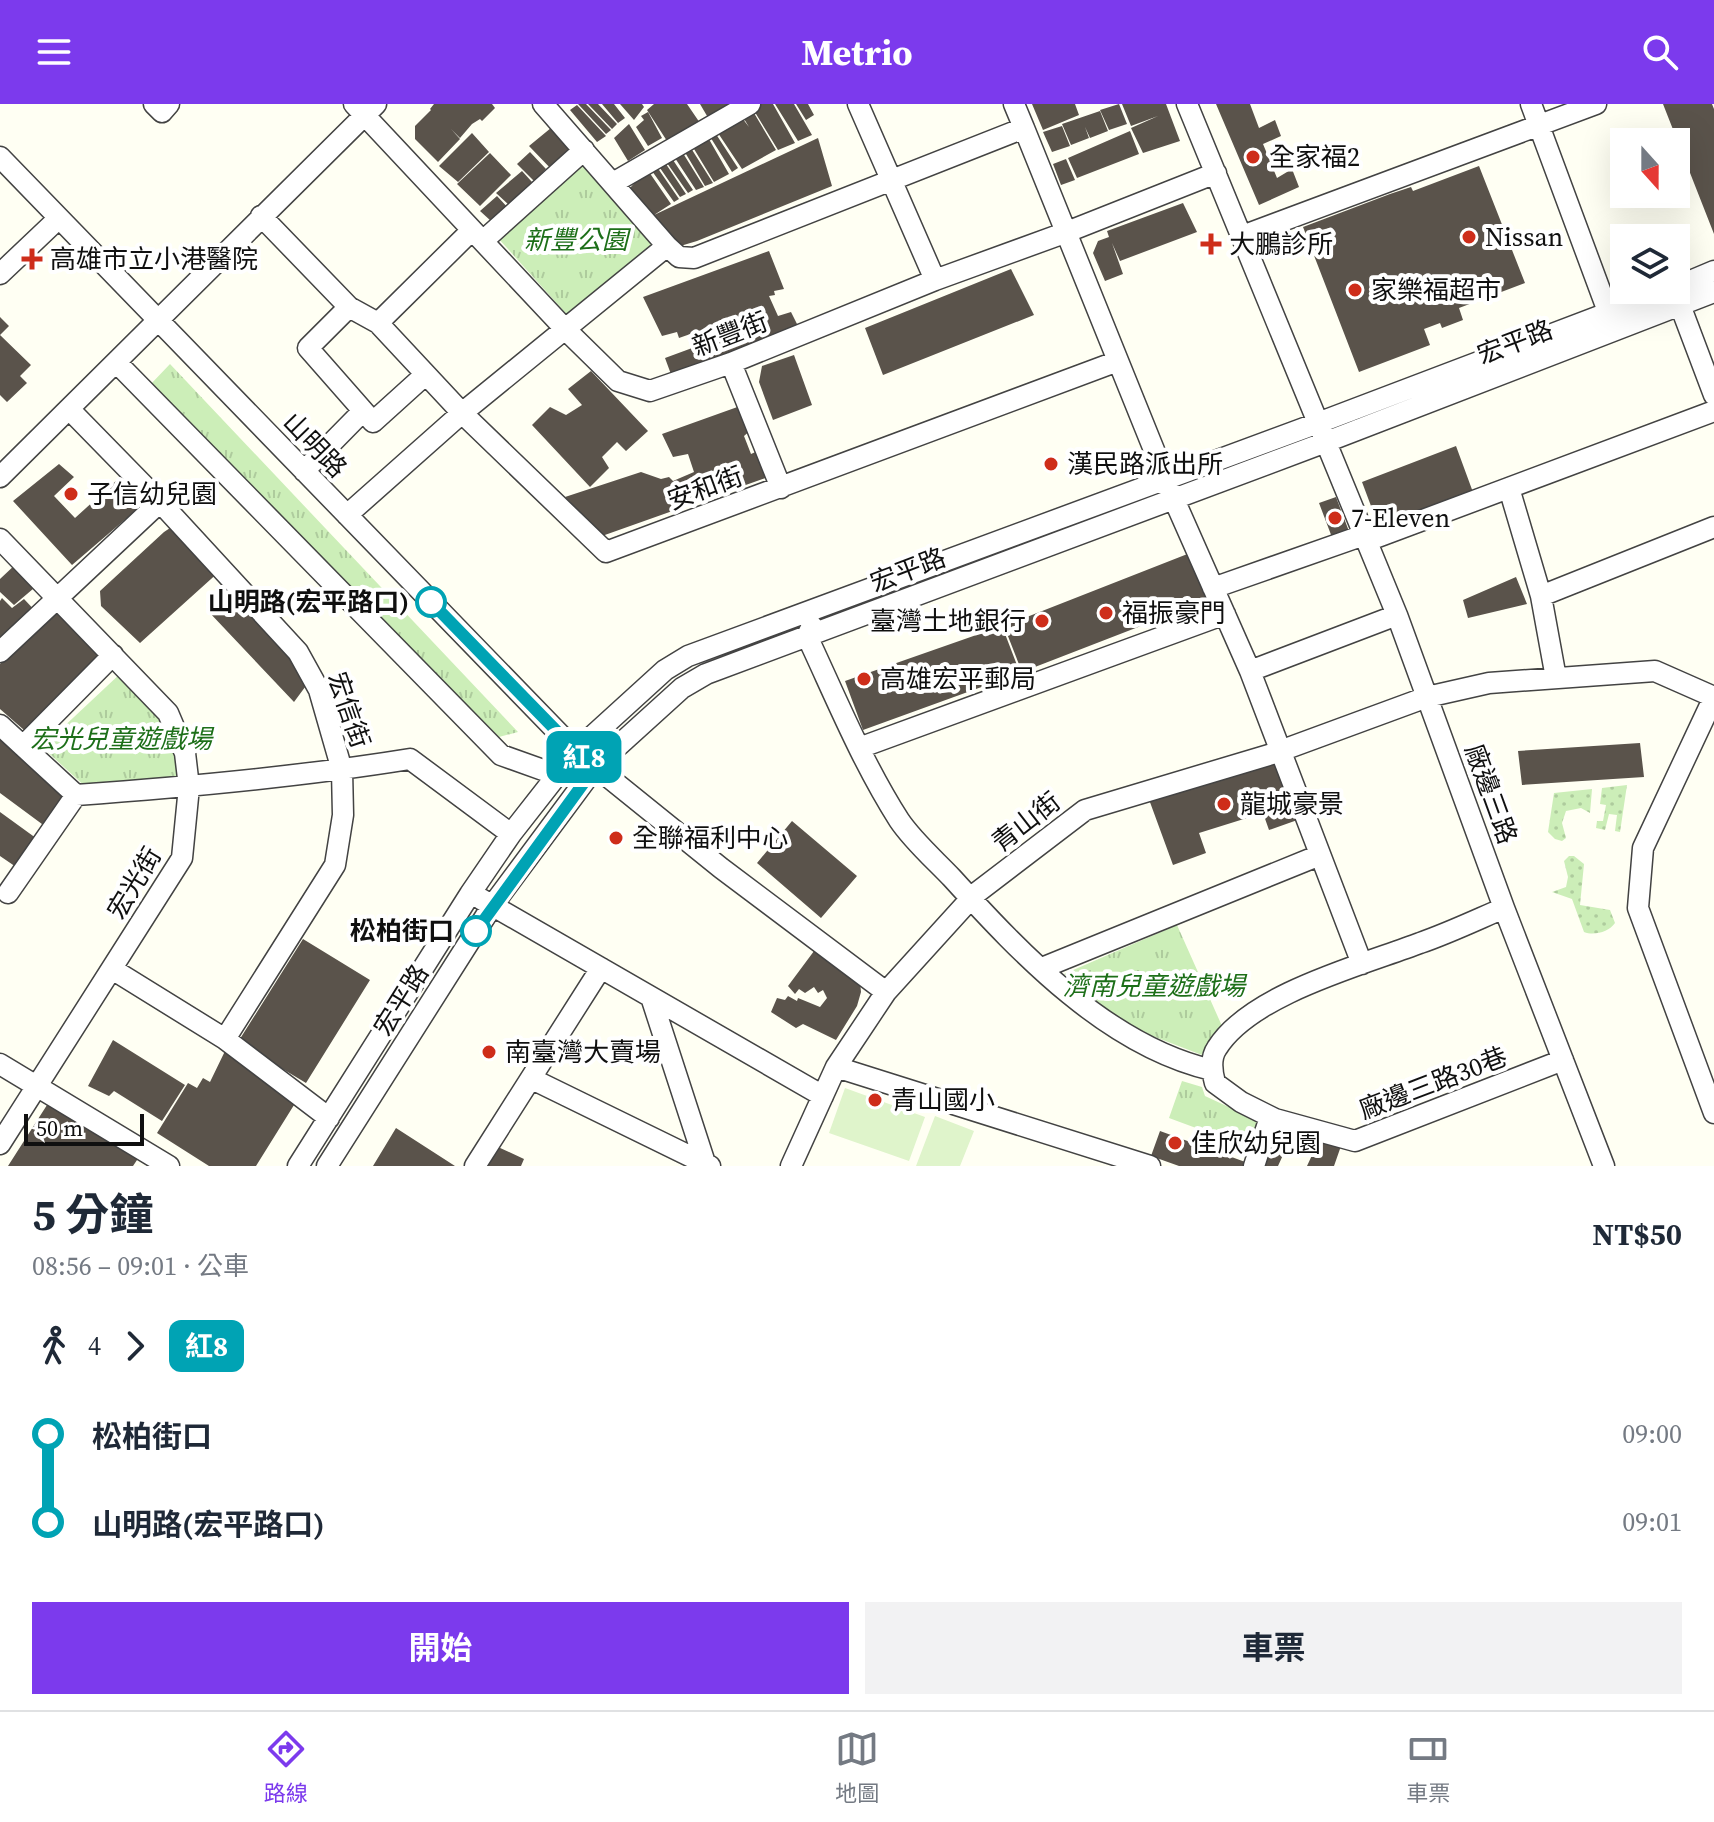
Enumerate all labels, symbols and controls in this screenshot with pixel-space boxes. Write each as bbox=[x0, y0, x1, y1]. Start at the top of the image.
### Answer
text: Metrio bbox=[801, 28, 913, 77]
icon: menu bbox=[32, 30, 76, 74]
icon: search bbox=[1638, 30, 1682, 74]
north arrow bbox=[1610, 128, 1690, 208]
map controls bbox=[1610, 128, 1690, 304]
place label: 全家福2 bbox=[1269, 139, 1360, 175]
marker: 全家福2 bbox=[1244, 148, 1262, 166]
place label: Nissan bbox=[1485, 219, 1563, 255]
park label: 新豐公園 bbox=[524, 222, 632, 258]
button: layers bbox=[1610, 224, 1690, 304]
place label: 大鵬診所 bbox=[1229, 226, 1333, 262]
marker: Nissan bbox=[1460, 228, 1478, 246]
marker: 大鵬診所 bbox=[1200, 233, 1222, 255]
place label: 高雄市立小港醫院 bbox=[50, 241, 258, 277]
marker: 高雄市立小港醫院 bbox=[21, 248, 43, 270]
place label: 家樂福超市 bbox=[1371, 272, 1501, 308]
marker: 家樂福超市 bbox=[1346, 281, 1364, 299]
street label: 新豐街 bbox=[687, 303, 773, 365]
street label: 宏平路 bbox=[1472, 311, 1558, 373]
street label: 山明路 bbox=[275, 404, 355, 486]
place label: 漢民路派出所 bbox=[1067, 446, 1223, 482]
marker: 漢民路派出所 bbox=[1042, 455, 1060, 473]
street label: 安和街 bbox=[662, 458, 748, 518]
place label: 子信幼兒園 bbox=[87, 476, 217, 512]
marker: 子信幼兒園 bbox=[62, 485, 80, 503]
place label: 7-Eleven bbox=[1351, 500, 1450, 536]
marker: 7-Eleven bbox=[1326, 509, 1344, 527]
street label: 宏平路 bbox=[865, 539, 951, 601]
place label: 山明路(宏平路口) bbox=[207, 584, 409, 620]
marker: 山明路(宏平路口) bbox=[416, 587, 446, 617]
place label: 福振豪門 bbox=[1122, 595, 1226, 631]
place label: 臺灣土地銀行 bbox=[870, 603, 1026, 639]
marker: 福振豪門 bbox=[1097, 604, 1115, 622]
marker: 臺灣土地銀行 bbox=[1033, 612, 1051, 630]
place label: 高雄宏平郵局 bbox=[880, 661, 1036, 697]
street label: 宏信街 bbox=[319, 667, 379, 753]
marker: 高雄宏平郵局 bbox=[855, 670, 873, 688]
park label: 宏光兒童遊戲場 bbox=[30, 721, 215, 757]
line badge: 紅8 bbox=[548, 731, 620, 783]
text: 紅8 bbox=[562, 738, 606, 776]
street label: 廠邊三路 bbox=[1456, 739, 1526, 849]
street label: 青山街 bbox=[984, 784, 1068, 860]
place label: 龍城豪景 bbox=[1240, 786, 1344, 822]
marker: 龍城豪景 bbox=[1215, 795, 1233, 813]
place label: 全聯福利中心 bbox=[632, 820, 788, 856]
marker: 全聯福利中心 bbox=[607, 829, 625, 847]
street label: 宏光街 bbox=[98, 840, 170, 926]
place label: 松柏街口 bbox=[350, 913, 454, 949]
marker: 松柏街口 bbox=[461, 916, 491, 946]
street label: 宏平路 bbox=[365, 957, 437, 1043]
park label: 濟南兒童遊戲場 bbox=[1063, 968, 1248, 1004]
place label: 南臺灣大賣場 bbox=[505, 1034, 661, 1070]
street label: 廠邊三路30巷 bbox=[1354, 1038, 1512, 1128]
marker: 南臺灣大賣場 bbox=[480, 1043, 498, 1061]
place label: 青山國小 bbox=[891, 1082, 995, 1118]
marker: 青山國小 bbox=[866, 1091, 884, 1109]
scale bar bbox=[24, 1110, 144, 1146]
text: 50 m bbox=[36, 1113, 83, 1143]
place label: 佳欣幼兒園 bbox=[1191, 1125, 1321, 1161]
marker: 佳欣幼兒園 bbox=[1166, 1134, 1184, 1152]
text: 5 分鐘 bbox=[32, 1184, 153, 1245]
text: NT$50 bbox=[1592, 1214, 1682, 1255]
text: 08:56 – 09:01 · 公車 bbox=[32, 1248, 249, 1284]
icon: walk bbox=[32, 1324, 76, 1368]
icon: forward bbox=[113, 1324, 157, 1368]
text: 紅8 bbox=[185, 1327, 228, 1365]
text: 4 bbox=[88, 1328, 101, 1364]
text: 松柏街口 bbox=[92, 1416, 212, 1457]
text: 09:00 bbox=[1622, 1416, 1682, 1452]
text: 山明路(宏平路口) bbox=[92, 1504, 325, 1545]
text: 09:01 bbox=[1622, 1504, 1682, 1540]
button: 開始 bbox=[32, 1602, 849, 1694]
button: 車票 bbox=[865, 1602, 1682, 1694]
tab: 路線 bbox=[264, 1727, 308, 1808]
tab: 地圖 bbox=[835, 1727, 879, 1808]
tab: 車票 bbox=[1406, 1727, 1450, 1808]

